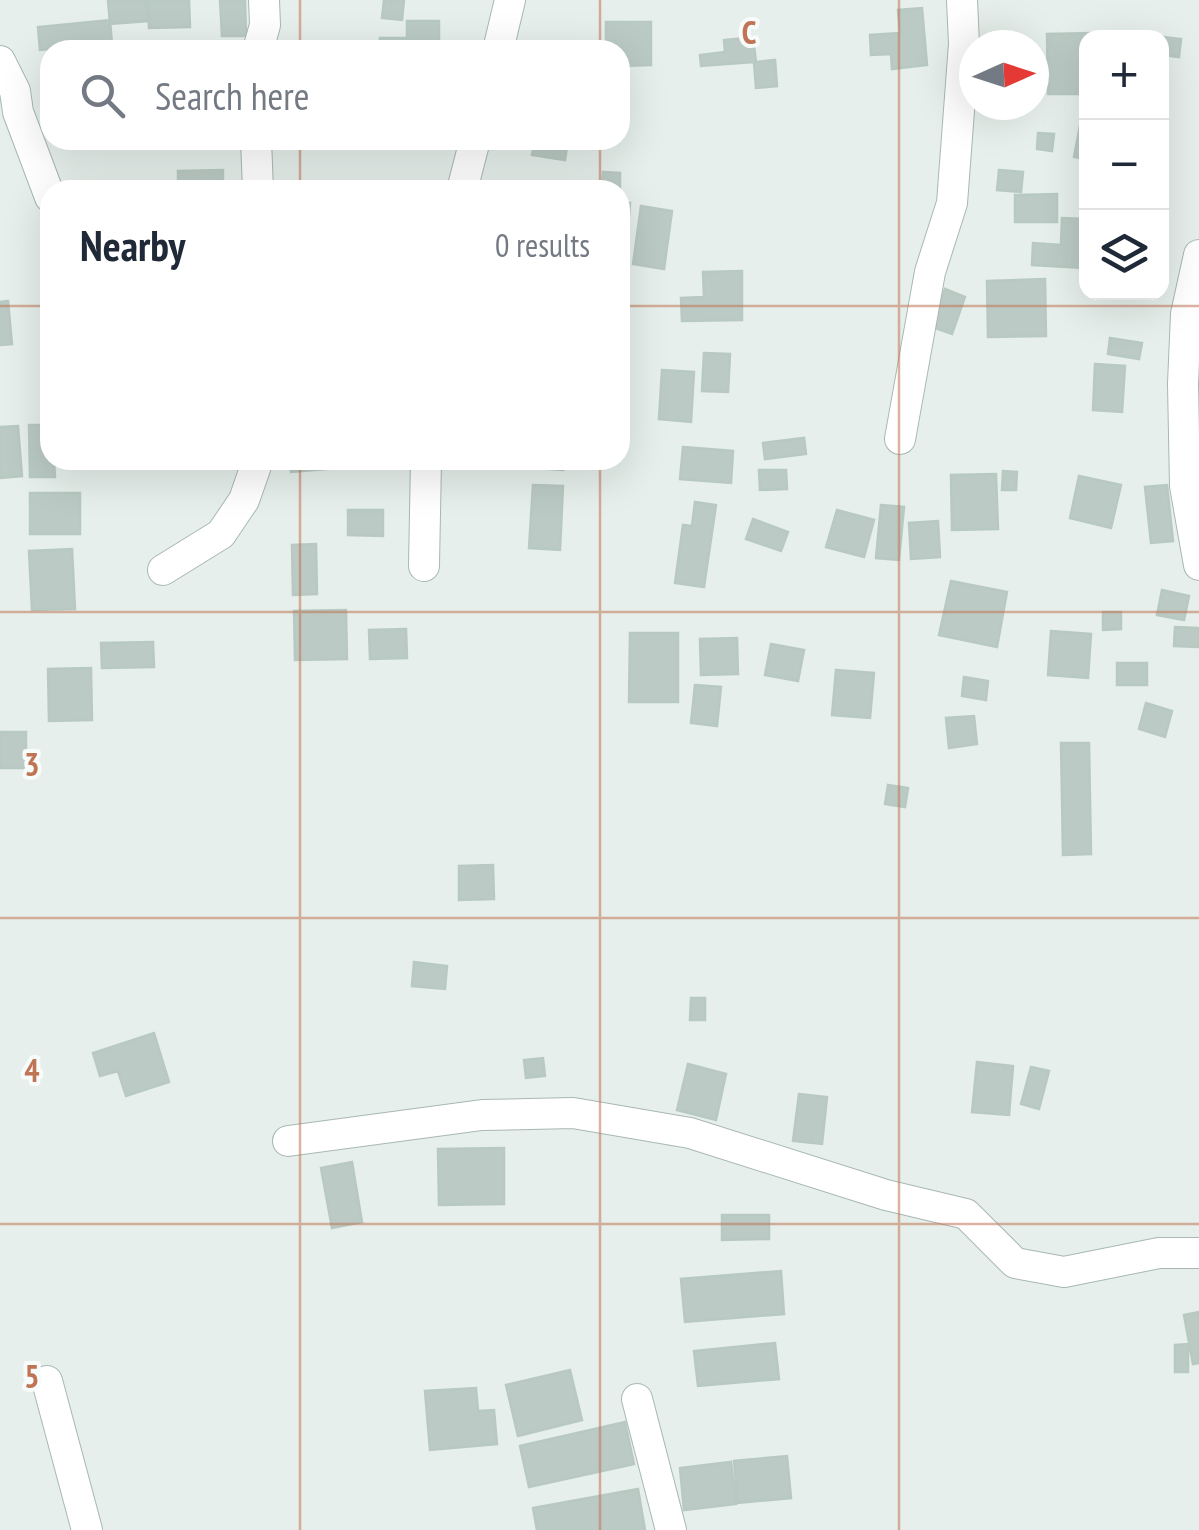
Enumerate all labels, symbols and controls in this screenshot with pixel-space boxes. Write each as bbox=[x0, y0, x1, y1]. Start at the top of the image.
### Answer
text: C bbox=[742, 11, 757, 53]
north arrow bbox=[959, 30, 1049, 120]
map controls bbox=[1079, 30, 1169, 300]
button: + bbox=[1079, 30, 1169, 120]
search box bbox=[40, 40, 630, 150]
icon: search bbox=[75, 68, 130, 123]
text: Search here bbox=[155, 71, 309, 120]
button: − bbox=[1079, 120, 1169, 210]
button: layers bbox=[1079, 210, 1169, 300]
text: Nearby bbox=[80, 218, 185, 273]
text: 0 results bbox=[495, 224, 590, 266]
text: 3 bbox=[24, 743, 40, 785]
text: 4 bbox=[24, 1049, 40, 1091]
text: 5 bbox=[24, 1355, 40, 1397]

